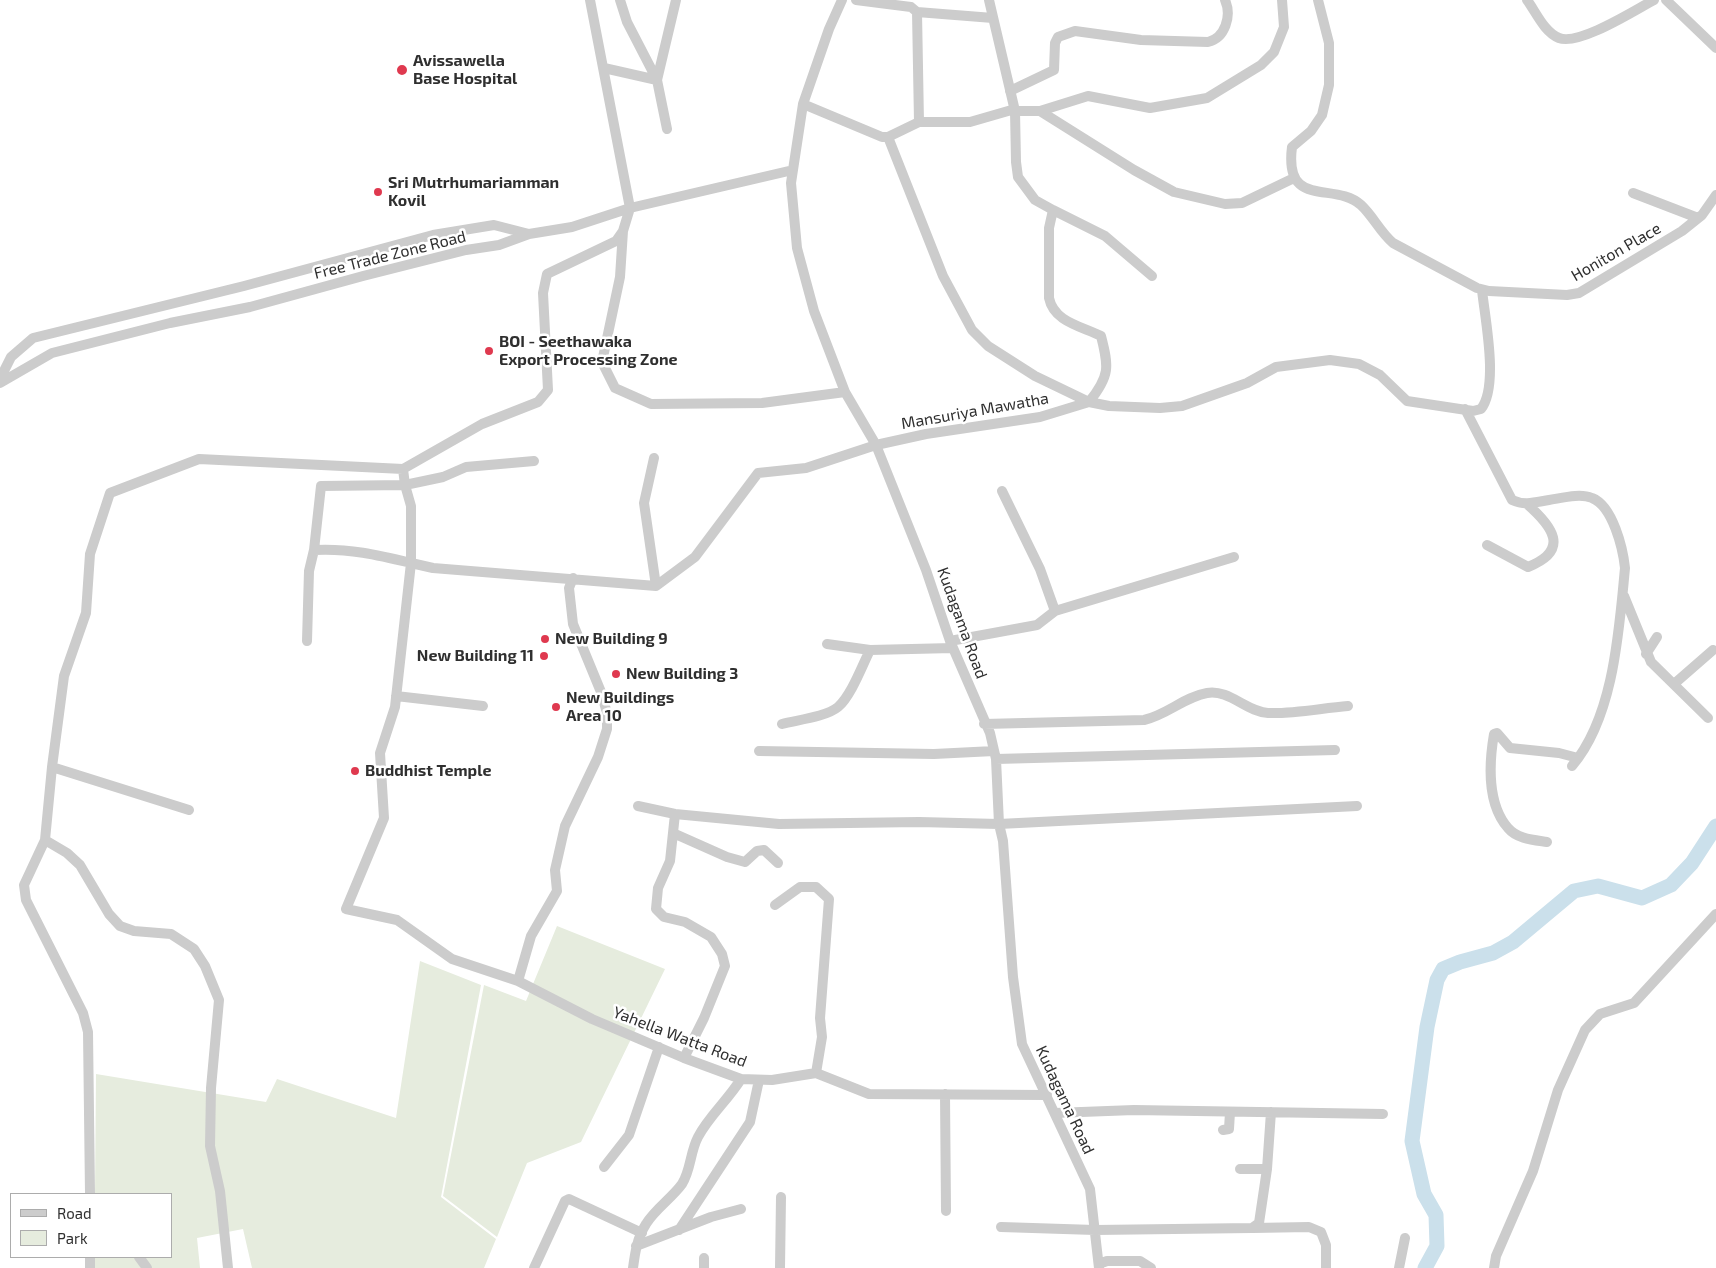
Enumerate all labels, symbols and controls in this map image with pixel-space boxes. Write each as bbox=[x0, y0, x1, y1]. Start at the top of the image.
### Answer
place label: Avissawella Base Hospital bbox=[413, 51, 517, 89]
marker: Avissawella Base Hospital bbox=[395, 63, 409, 77]
place label: Sri Mutrhumariamman Kovil bbox=[388, 173, 559, 211]
marker: Sri Mutrhumariamman Kovil bbox=[372, 186, 384, 198]
street label: Honiton Place bbox=[1568, 219, 1664, 285]
street label: Free Trade Zone Road bbox=[312, 227, 468, 283]
place label: BOI - Seethawaka Export Processing Zone bbox=[499, 332, 678, 370]
marker: BOI - Seethawaka Export Processing Zone bbox=[483, 345, 495, 357]
street label: Mansuriya Mawatha bbox=[900, 389, 1050, 433]
street label: Kudagama Road bbox=[933, 565, 991, 681]
place label: New Building 9 bbox=[555, 629, 668, 649]
marker: New Building 9 bbox=[539, 633, 551, 645]
place label: New Building 11 bbox=[417, 646, 534, 666]
marker: New Building 11 bbox=[538, 650, 550, 662]
place label: New Building 3 bbox=[626, 664, 738, 684]
marker: New Building 3 bbox=[610, 668, 622, 680]
place label: New Buildings Area 10 bbox=[566, 688, 674, 726]
marker: New Buildings Area 10 bbox=[550, 701, 562, 713]
place label: Buddhist Temple bbox=[365, 761, 491, 781]
marker: Buddhist Temple bbox=[349, 765, 361, 777]
street label: Yahella Watta Road bbox=[610, 1003, 750, 1071]
street label: Kudagama Road bbox=[1032, 1043, 1098, 1157]
legend bbox=[10, 1193, 172, 1258]
text: Road bbox=[57, 1204, 92, 1222]
text: Park bbox=[57, 1229, 88, 1247]

